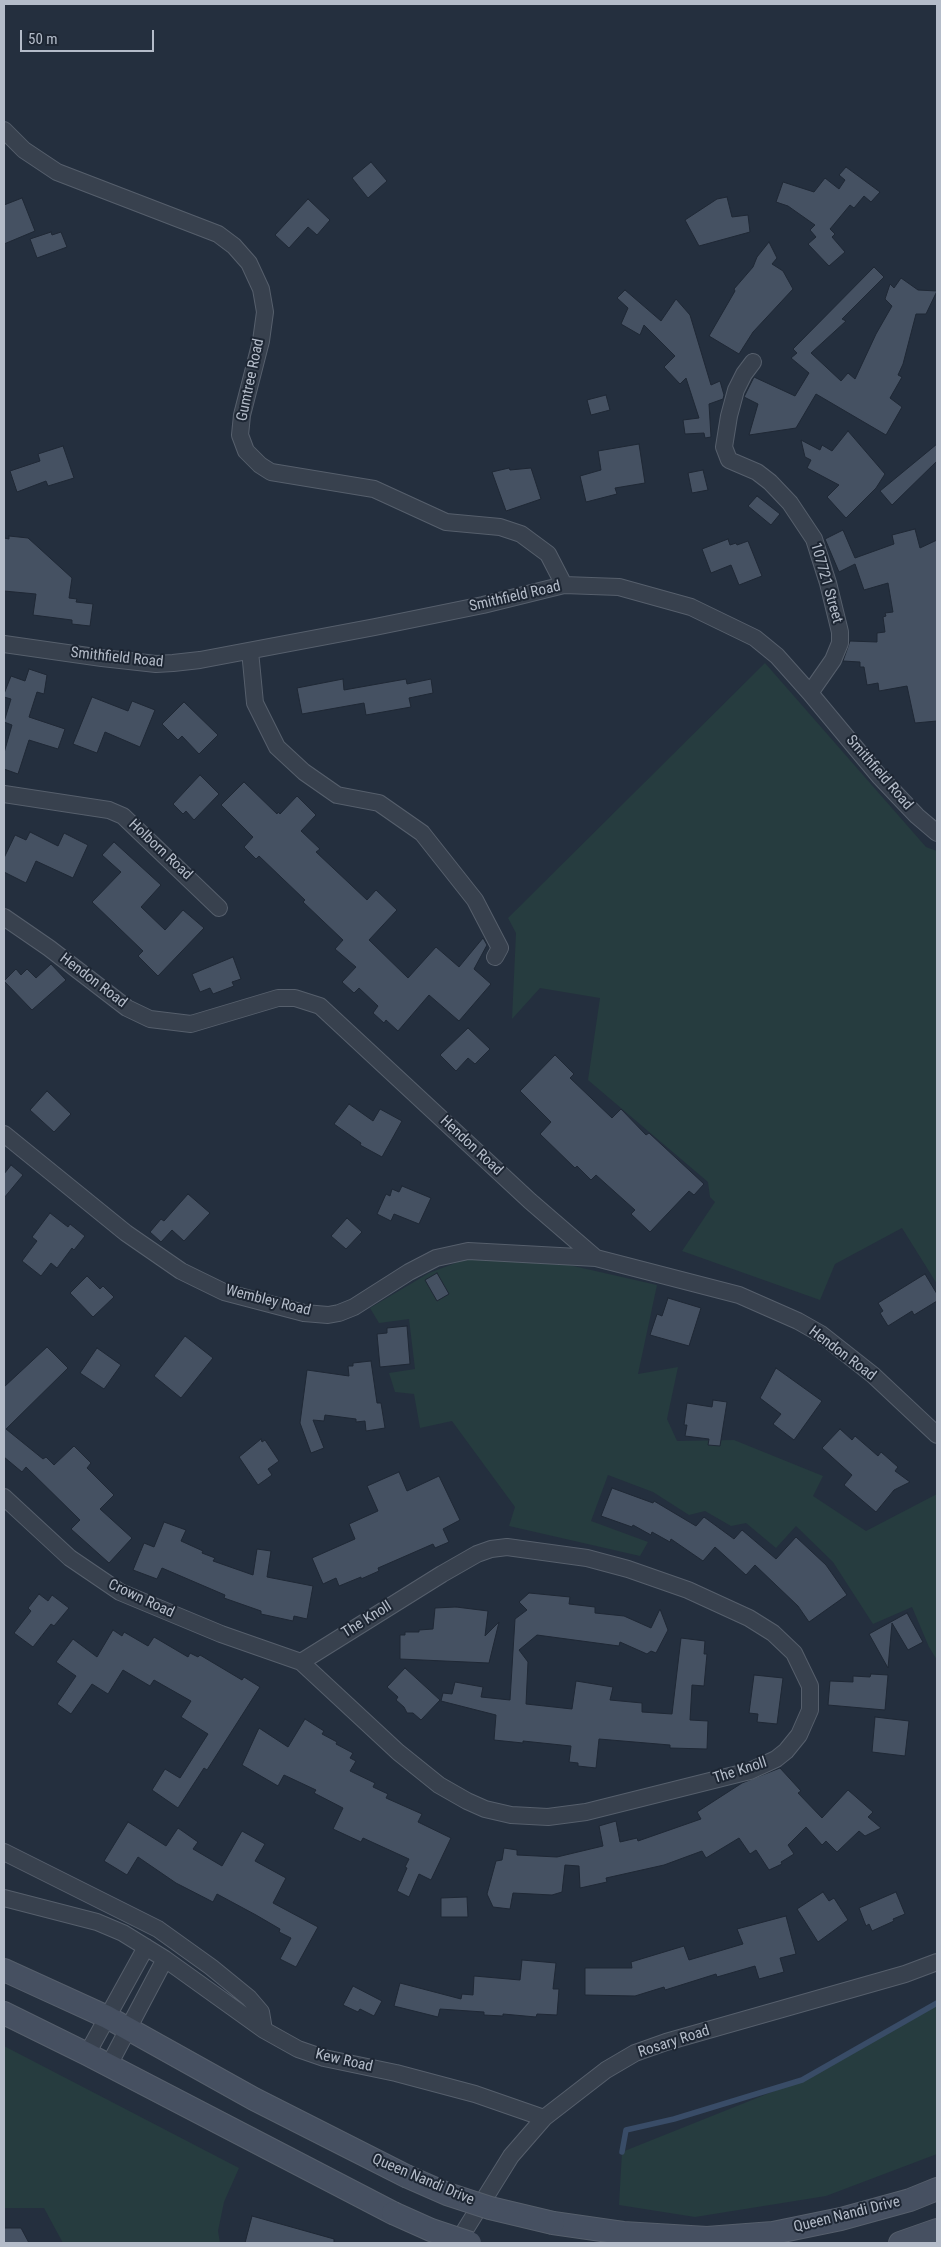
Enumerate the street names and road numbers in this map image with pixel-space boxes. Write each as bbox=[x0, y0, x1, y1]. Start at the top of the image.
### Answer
street label: Gumtree Road bbox=[233, 337, 269, 423]
street label: 107721 Street bbox=[806, 541, 846, 625]
street label: Smithfield Road bbox=[468, 578, 562, 616]
street label: Smithfield Road bbox=[70, 644, 164, 672]
street label: Smithfield Road bbox=[842, 732, 916, 814]
street label: Holborn Road bbox=[124, 816, 196, 884]
street label: Hendon Road bbox=[56, 950, 130, 1012]
street label: Hendon Road bbox=[436, 1112, 506, 1180]
street label: Wembley Road bbox=[224, 1282, 312, 1320]
street label: Hendon Road bbox=[805, 1323, 879, 1385]
street label: Crown Road bbox=[105, 1576, 177, 1622]
street label: The Knoll bbox=[339, 1598, 395, 1642]
street label: The Knoll bbox=[711, 1754, 769, 1788]
street label: Rosary Road bbox=[636, 2022, 712, 2062]
street label: Kew Road bbox=[314, 2046, 374, 2076]
street label: Queen Nandi Drive bbox=[369, 2150, 477, 2210]
street label: Queen Nandi Drive bbox=[792, 2193, 902, 2237]

